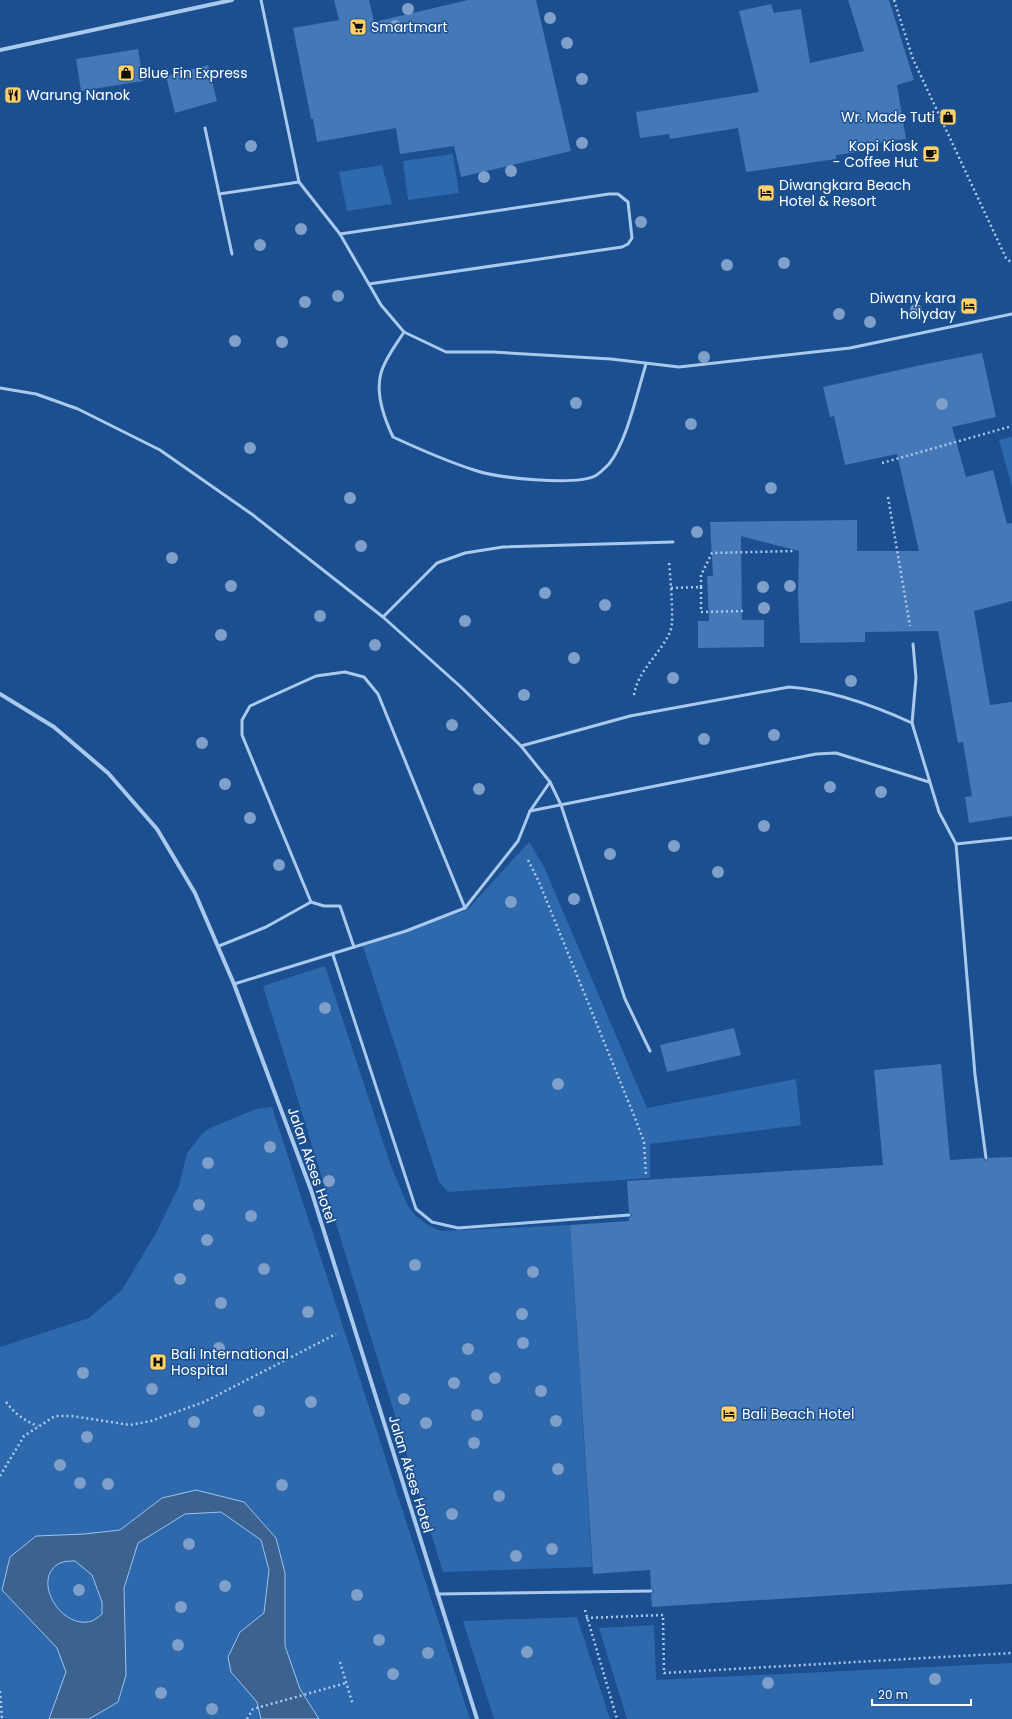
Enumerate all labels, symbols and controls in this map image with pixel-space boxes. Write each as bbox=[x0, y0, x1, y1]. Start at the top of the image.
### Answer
supermarket icon: Smartmart bbox=[348, 17, 368, 37]
place label: Smartmart bbox=[371, 17, 448, 37]
shop icon: Blue Fin Express bbox=[116, 63, 136, 83]
place label: Blue Fin Express bbox=[139, 63, 247, 83]
restaurant icon: Warung Nanok bbox=[3, 85, 23, 105]
place label: Warung Nanok bbox=[26, 85, 131, 105]
place label: Wr. Made Tuti bbox=[841, 107, 935, 127]
shop icon: Wr. Made Tuti bbox=[938, 107, 958, 127]
place label: Kopi Kiosk - Coffee Hut bbox=[833, 136, 919, 172]
cafe icon: Kopi Kiosk - Coffee Hut bbox=[921, 144, 941, 164]
place label: Diwangkara Beach Hotel & Resort bbox=[779, 175, 911, 211]
hotel icon: Diwangkara Beach Hotel & Resort bbox=[756, 183, 776, 203]
place label: Diwany kara holyday bbox=[870, 288, 956, 324]
hotel icon: Diwany kara holyday bbox=[959, 296, 979, 316]
street label: Jalan Akses Hotel bbox=[283, 1104, 341, 1226]
place label: Bali International Hospital bbox=[171, 1344, 289, 1380]
hospital icon: Bali International Hospital bbox=[148, 1352, 168, 1372]
hotel icon: Bali Beach Hotel bbox=[719, 1404, 739, 1424]
place label: Bali Beach Hotel bbox=[742, 1404, 854, 1424]
street label: Jalan Akses Hotel bbox=[384, 1413, 438, 1535]
scale bar bbox=[872, 1681, 971, 1707]
text: 20 m bbox=[878, 1686, 908, 1703]

